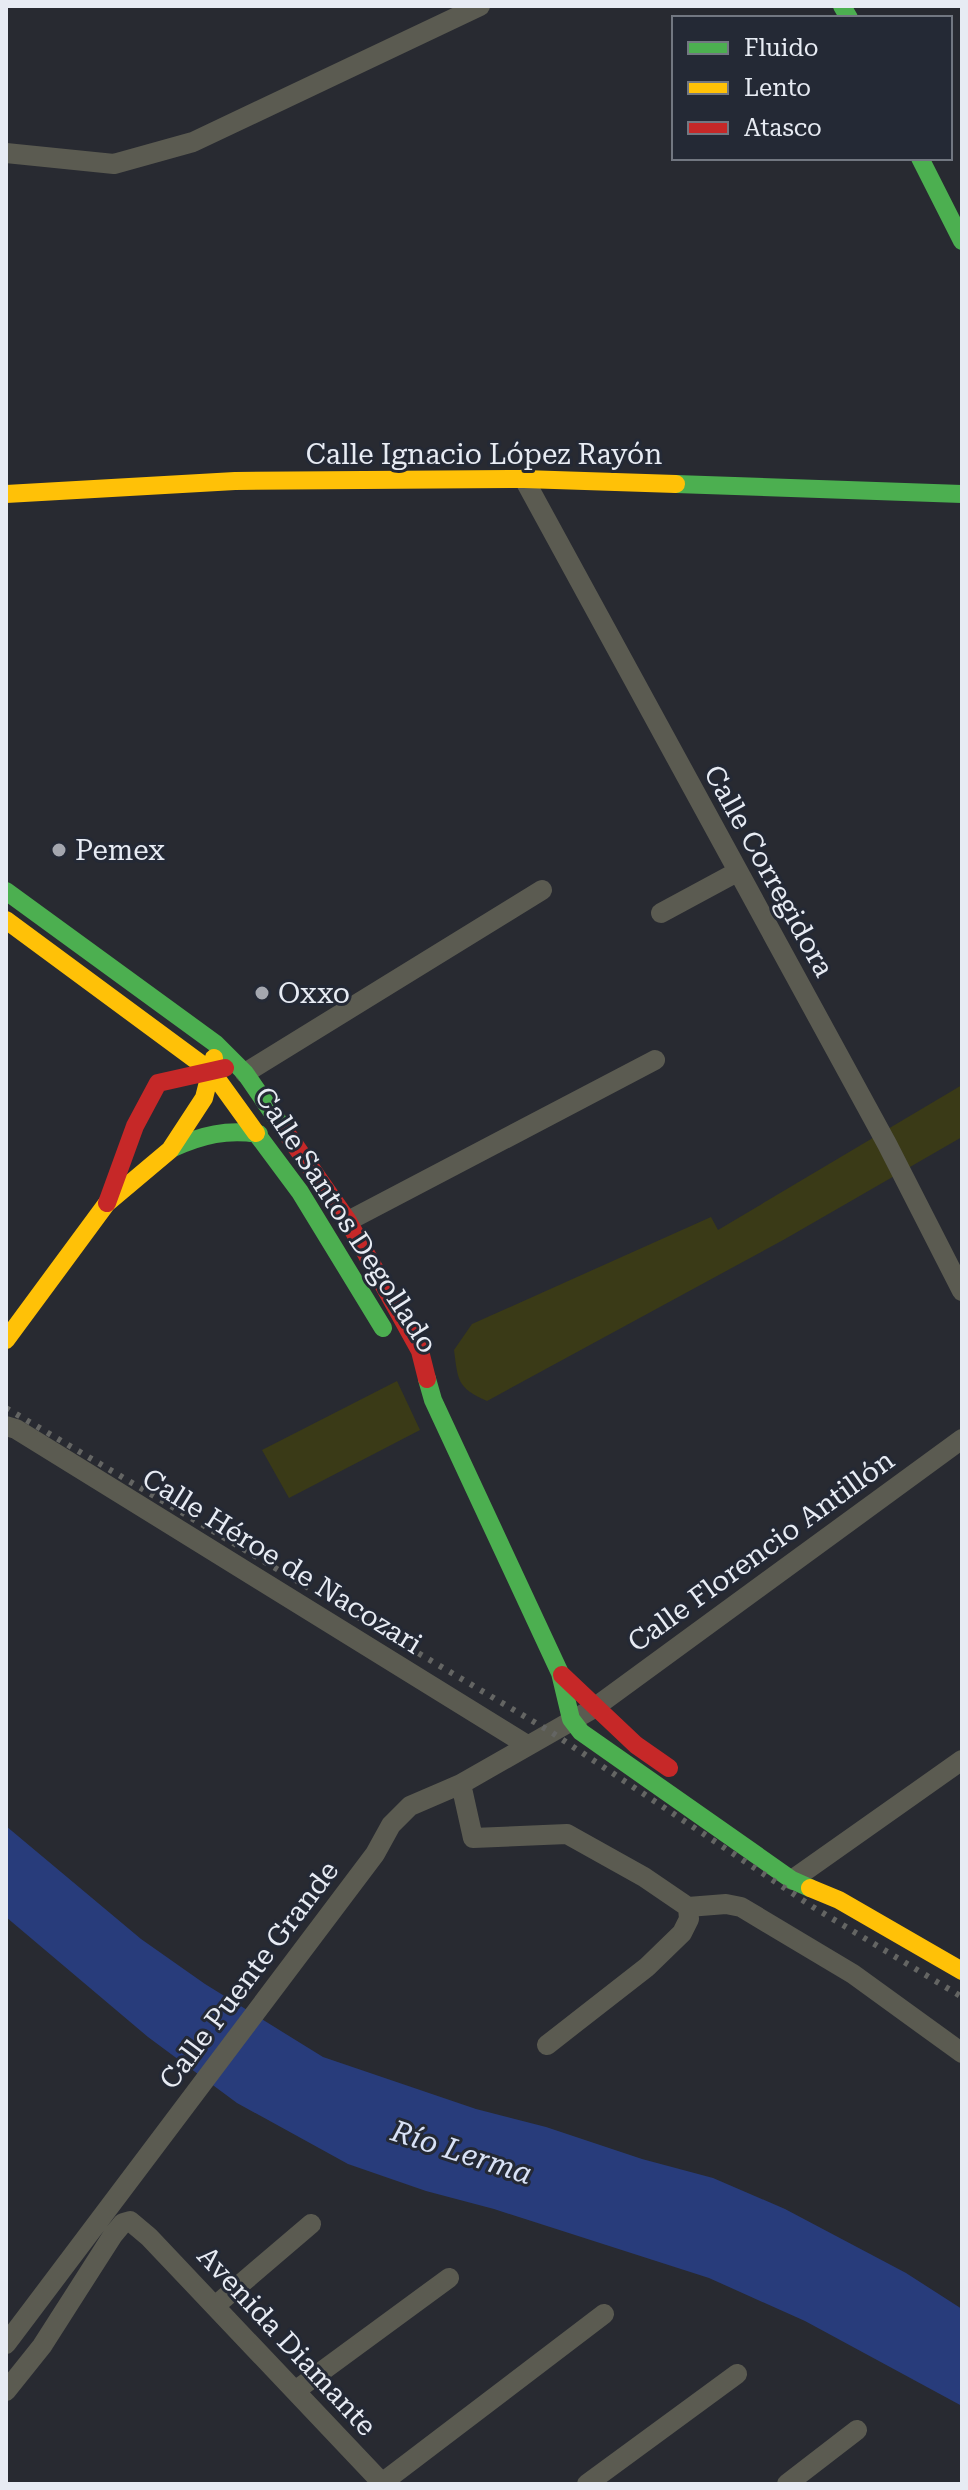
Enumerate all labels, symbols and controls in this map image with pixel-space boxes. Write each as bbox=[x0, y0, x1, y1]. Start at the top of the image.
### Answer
legend bbox=[672, 16, 952, 160]
text: Fluido bbox=[744, 34, 819, 62]
text: Lento bbox=[744, 74, 811, 102]
text: Atasco bbox=[744, 114, 822, 142]
street label: Calle Ignacio López Rayón bbox=[306, 438, 662, 471]
street label: Calle Corregidora bbox=[697, 759, 841, 983]
place label: Pemex bbox=[75, 834, 165, 867]
marker: Pemex bbox=[50, 841, 68, 859]
place label: Oxxo bbox=[278, 977, 350, 1010]
marker: Oxxo bbox=[253, 984, 271, 1002]
street label: Calle Santos Degollado bbox=[248, 1081, 444, 1359]
street label: Calle Florencio Antillón bbox=[622, 1443, 900, 1659]
street label: Calle Héroe de Nacozari bbox=[136, 1461, 428, 1661]
street label: Calle Puente Grande bbox=[153, 1855, 345, 2095]
water label: Río Lerma bbox=[386, 2112, 537, 2191]
street label: Avenida Diamante bbox=[191, 2239, 383, 2443]

